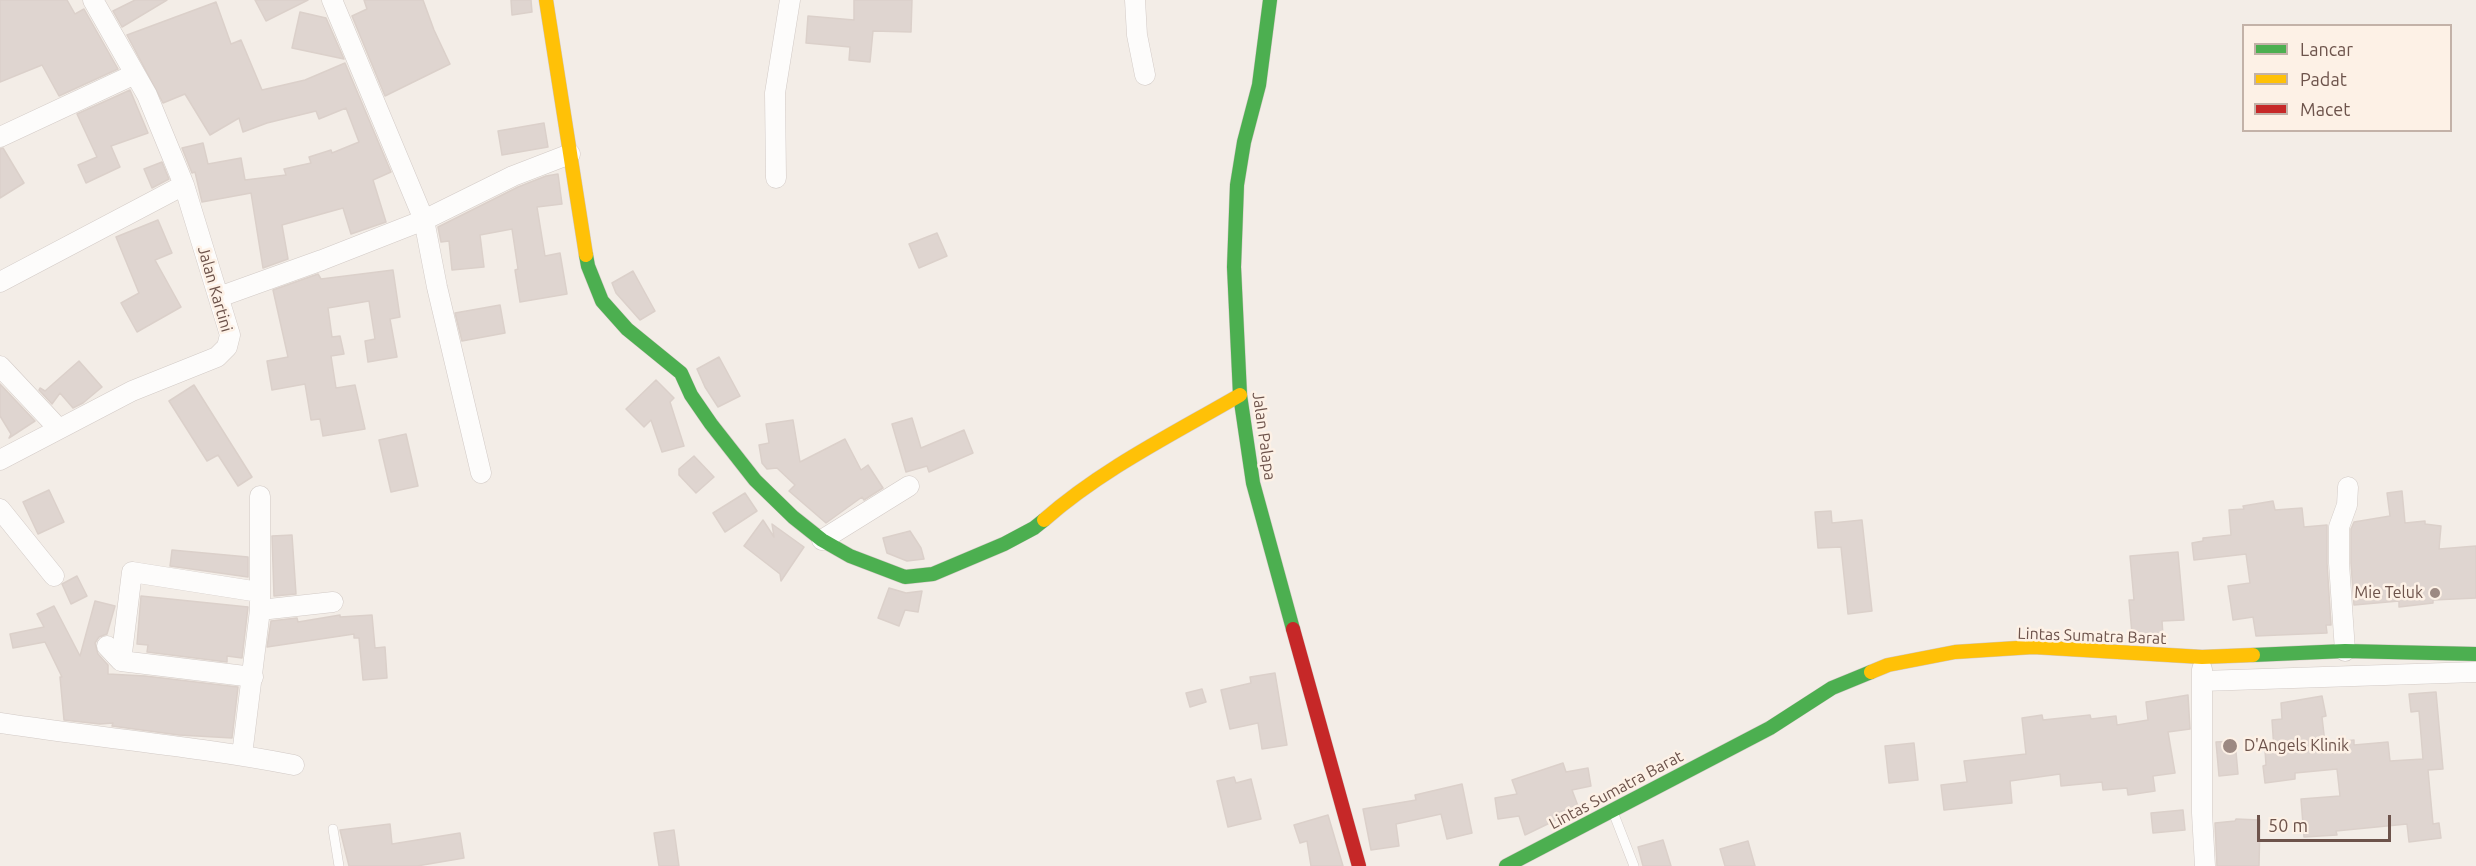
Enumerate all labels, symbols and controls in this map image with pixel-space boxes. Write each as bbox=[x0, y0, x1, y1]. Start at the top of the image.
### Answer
legend bbox=[2242, 24, 2452, 132]
text: Lancar bbox=[2300, 39, 2353, 59]
text: Padat bbox=[2300, 69, 2347, 89]
text: Macet bbox=[2300, 99, 2350, 119]
street label: Jalan Kartini bbox=[194, 244, 236, 334]
street label: Jalan Palapa bbox=[1248, 391, 1280, 481]
place label: Mie Teluk bbox=[2354, 583, 2423, 603]
marker: Mie Teluk bbox=[2428, 586, 2442, 600]
street label: Lintas Sumatra Barat bbox=[2017, 624, 2167, 648]
place label: D'Angels Klinik bbox=[2244, 736, 2349, 756]
marker: D'Angels Klinik bbox=[2221, 737, 2239, 755]
street label: Lintas Sumatra Barat bbox=[1546, 747, 1686, 833]
scale bar bbox=[2260, 803, 2394, 841]
text: 50 m bbox=[2268, 815, 2308, 835]

